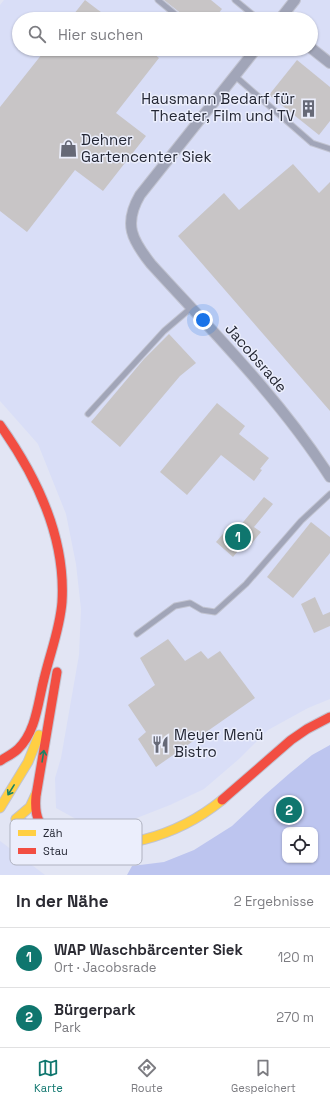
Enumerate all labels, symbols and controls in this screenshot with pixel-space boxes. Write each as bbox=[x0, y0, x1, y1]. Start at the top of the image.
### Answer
search box bbox=[12, 12, 318, 56]
icon: search bbox=[26, 23, 48, 45]
text: Hier suchen bbox=[58, 25, 143, 44]
place label: Hausmann Bedarf für Theater, Film und TV bbox=[141, 89, 295, 125]
building icon: Hausmann Bedarf für Theater, Film und TV bbox=[298, 98, 318, 118]
place label: Dehner Gartencenter Siek bbox=[81, 130, 212, 166]
shop icon: Dehner Gartencenter Siek bbox=[58, 139, 78, 159]
your location bbox=[193, 310, 213, 330]
street label: Jacobsrade bbox=[221, 319, 292, 396]
pin: 1 bbox=[225, 522, 251, 552]
place label: Meyer Menü Bistro bbox=[174, 725, 264, 761]
restaurant icon: Meyer Menü Bistro bbox=[151, 734, 171, 754]
one-way arrow bbox=[39, 750, 47, 763]
one-way arrow bbox=[7, 784, 15, 796]
pin: 2 bbox=[276, 795, 302, 825]
legend bbox=[10, 819, 142, 865]
text: Zäh bbox=[43, 826, 62, 840]
map controls bbox=[282, 827, 318, 863]
button: locate bbox=[282, 827, 318, 863]
text: Stau bbox=[43, 844, 68, 858]
text: In der Nähe bbox=[16, 890, 108, 912]
text: 2 Ergebnisse bbox=[234, 893, 314, 910]
text: WAP Waschbärcenter Siek bbox=[54, 940, 243, 959]
text: 1 bbox=[26, 949, 32, 966]
text: 120 m bbox=[278, 949, 314, 966]
text: Ort · Jacobsrade bbox=[54, 959, 156, 976]
text: Bürgerpark bbox=[54, 1000, 136, 1019]
text: 2 bbox=[25, 1009, 33, 1026]
text: 270 m bbox=[276, 1009, 314, 1026]
text: Park bbox=[54, 1019, 81, 1036]
tab: Karte bbox=[34, 1057, 63, 1095]
tab: Route bbox=[131, 1057, 163, 1095]
tab: Gespeichert bbox=[231, 1057, 296, 1095]

